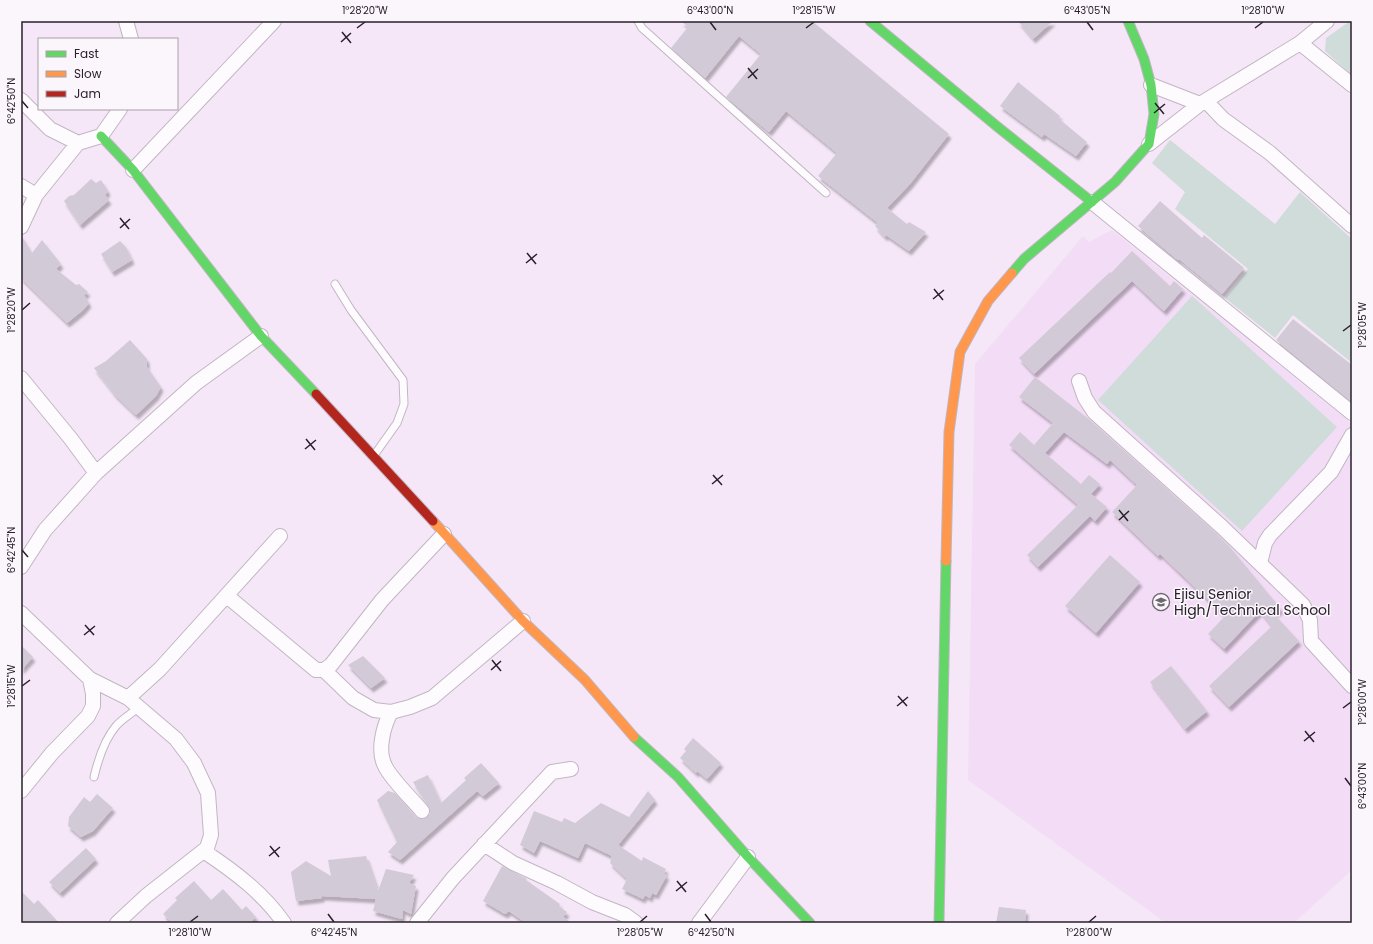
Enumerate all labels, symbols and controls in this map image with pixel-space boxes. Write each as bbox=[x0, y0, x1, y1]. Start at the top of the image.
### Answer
text: 1°28'20"W bbox=[342, 3, 388, 18]
text: 6°43'00"N bbox=[687, 3, 733, 18]
text: 1°28'15"W bbox=[792, 3, 836, 18]
text: 6°43'05"N bbox=[1064, 3, 1110, 18]
text: 1°28'10"W bbox=[1241, 3, 1285, 18]
legend bbox=[38, 38, 178, 110]
text: Fast bbox=[74, 45, 99, 62]
text: Slow bbox=[74, 65, 102, 82]
text: 6°42'50"N bbox=[4, 78, 19, 124]
text: Jam bbox=[74, 85, 101, 102]
text: 1°28'20"W bbox=[4, 287, 19, 333]
text: 1°28'05"W bbox=[1355, 302, 1370, 348]
text: 6°42'45"N bbox=[4, 527, 19, 573]
place label: Ejisu Senior High/Technical School bbox=[1174, 584, 1331, 620]
school or university icon: Ejisu Senior High/Technical School bbox=[1151, 592, 1171, 612]
text: 1°28'15"W bbox=[4, 664, 19, 708]
text: 1°28'00"W bbox=[1355, 679, 1370, 725]
text: 6°43'00"N bbox=[1355, 763, 1370, 809]
text: 1°28'10"W bbox=[168, 925, 212, 940]
text: 6°42'45"N bbox=[311, 925, 357, 940]
text: 1°28'05"W bbox=[617, 925, 663, 940]
text: 6°42'50"N bbox=[688, 925, 734, 940]
text: 1°28'00"W bbox=[1066, 925, 1112, 940]

